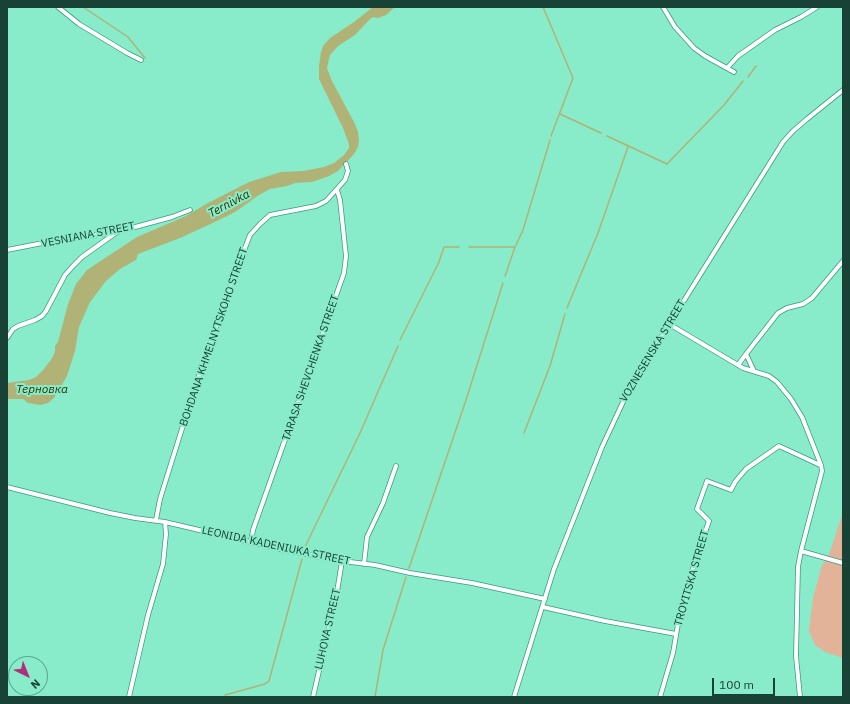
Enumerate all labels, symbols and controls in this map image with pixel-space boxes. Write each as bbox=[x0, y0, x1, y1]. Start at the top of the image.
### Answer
water label: Ternivka bbox=[206, 187, 252, 221]
street label: VESNIANA STREET bbox=[40, 219, 136, 251]
street label: BOHDANA KHMELNYTSKOHO STREET bbox=[177, 246, 251, 428]
street label: TARASA SHEVCHENKA STREET bbox=[280, 293, 342, 443]
street label: VOZNESENSKA STREET bbox=[617, 297, 689, 405]
water label: Терновка bbox=[16, 383, 68, 397]
street label: LEONIDA KADENIUKA STREET bbox=[201, 524, 351, 568]
street label: TROYITSKA STREET bbox=[672, 528, 712, 628]
street label: LUHOVA STREET bbox=[312, 587, 344, 671]
north arrow bbox=[8, 656, 48, 696]
scale bar bbox=[714, 670, 777, 696]
text: N bbox=[28, 676, 43, 692]
text: 100 m bbox=[719, 677, 754, 692]

